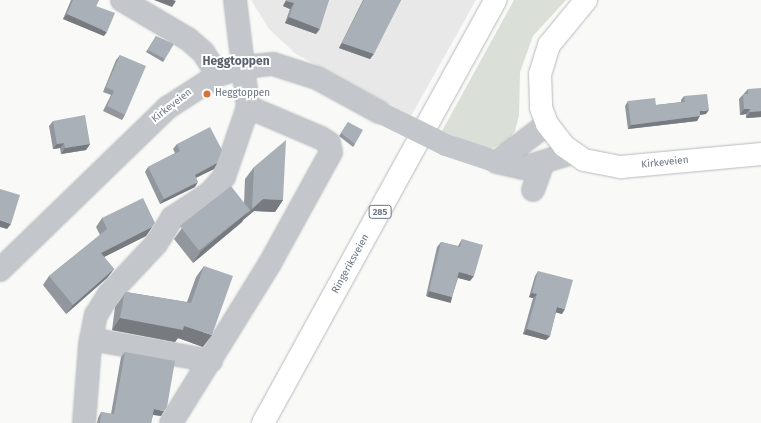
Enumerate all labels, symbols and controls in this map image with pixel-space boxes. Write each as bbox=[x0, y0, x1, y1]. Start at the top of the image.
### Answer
district label: Heggtoppen bbox=[202, 55, 270, 69]
street label: Kirkeveien bbox=[150, 87, 194, 125]
place label: Heggtoppen bbox=[215, 88, 270, 100]
marker: Heggtoppen bbox=[202, 89, 212, 99]
street label: Kirkeveien bbox=[641, 155, 689, 171]
road number: 285 bbox=[368, 205, 392, 219]
street label: Ringeriksveien bbox=[330, 232, 372, 296]

